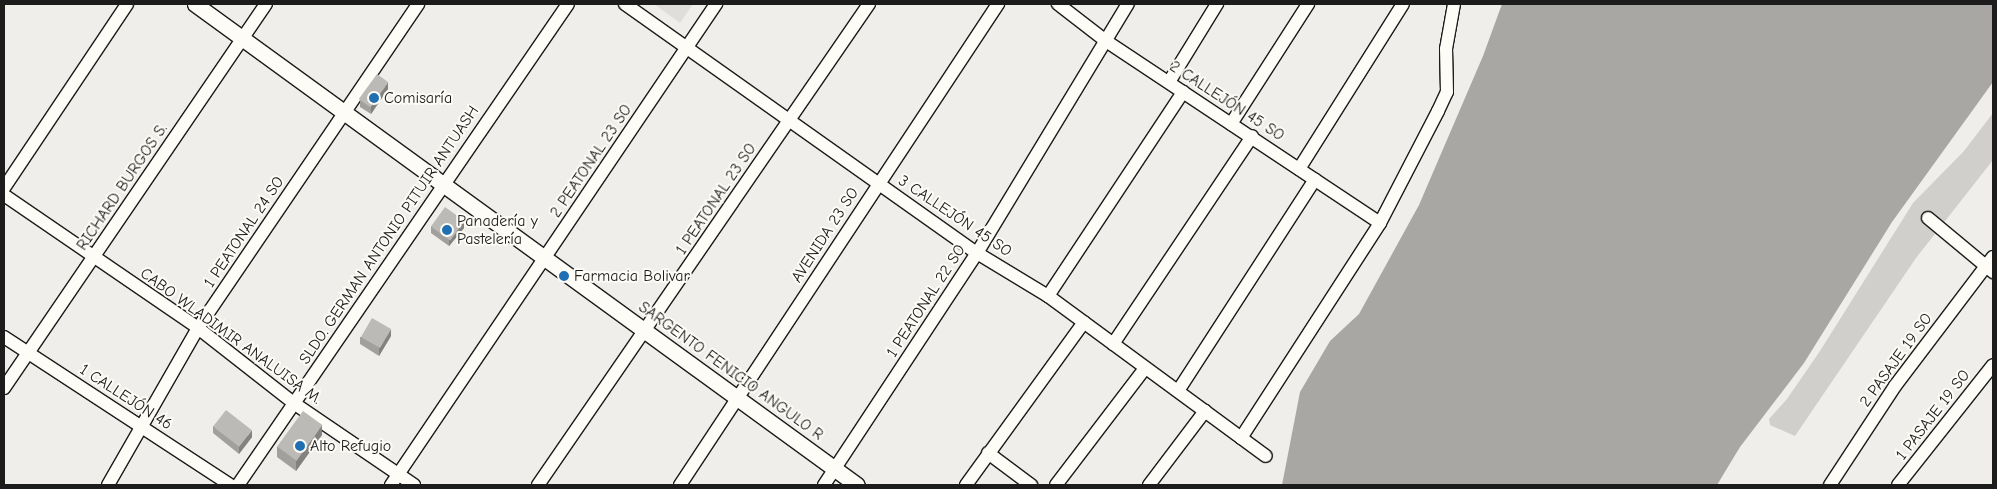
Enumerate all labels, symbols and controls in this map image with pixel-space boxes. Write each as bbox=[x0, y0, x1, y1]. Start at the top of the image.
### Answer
street label: 2 CALLEJÓN 45 SO bbox=[1166, 57, 1288, 145]
place label: Comisaría bbox=[384, 88, 452, 108]
marker: Comisaría bbox=[368, 92, 380, 104]
street label: 2 PEATONAL 23 SO bbox=[546, 101, 636, 221]
street label: SLDO. GERMAN ANTONIO PITUIR ANTUASH bbox=[295, 102, 483, 368]
street label: RICHARD BURGOS S. bbox=[72, 120, 172, 254]
street label: 1 PEATONAL 23 SO bbox=[672, 140, 760, 258]
street label: 3 CALLEJÓN 45 SO bbox=[895, 171, 1015, 261]
street label: 1 PEATONAL 24 SO bbox=[200, 173, 288, 291]
street label: AVENIDA 23 SO bbox=[787, 184, 863, 286]
place label: Panadería y Pastelería bbox=[457, 211, 538, 249]
marker: Panadería y Pastelería bbox=[441, 224, 453, 236]
street label: 1 PEATONAL 22 SO bbox=[882, 241, 970, 361]
street label: CABO WLADIMIR ANALUISA M. bbox=[137, 264, 325, 408]
place label: Farmacia Bolivar bbox=[574, 266, 690, 286]
marker: Farmacia Bolivar bbox=[558, 270, 570, 282]
street label: SARGENTO FENICIO ANGULO R bbox=[635, 297, 827, 445]
street label: 2 PASAJE 19 SO bbox=[1856, 309, 1936, 411]
street label: 1 CALLEJÓN 46 bbox=[76, 360, 176, 434]
street label: 1 PASAJE 19 SO bbox=[1892, 366, 1974, 464]
place label: Alto Refugio bbox=[310, 436, 391, 456]
marker: Alto Refugio bbox=[294, 440, 306, 452]

